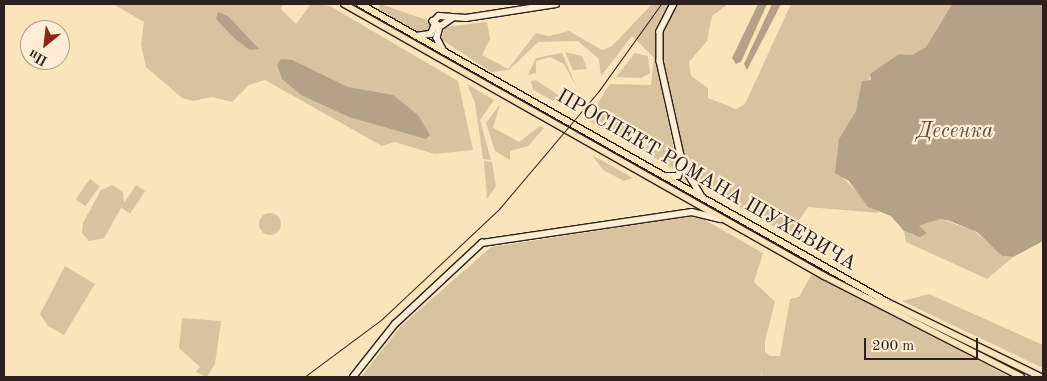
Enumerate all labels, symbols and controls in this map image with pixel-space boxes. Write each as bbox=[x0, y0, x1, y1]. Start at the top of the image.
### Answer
north arrow bbox=[20, 20, 70, 70]
text: Пн bbox=[26, 46, 50, 68]
street label: ПРОСПЕКТ РОМАНА ШУХЕВИЧА bbox=[552, 85, 860, 277]
water label: Десенка bbox=[917, 119, 993, 145]
scale bar bbox=[867, 328, 981, 360]
text: 200 m bbox=[872, 339, 914, 354]

